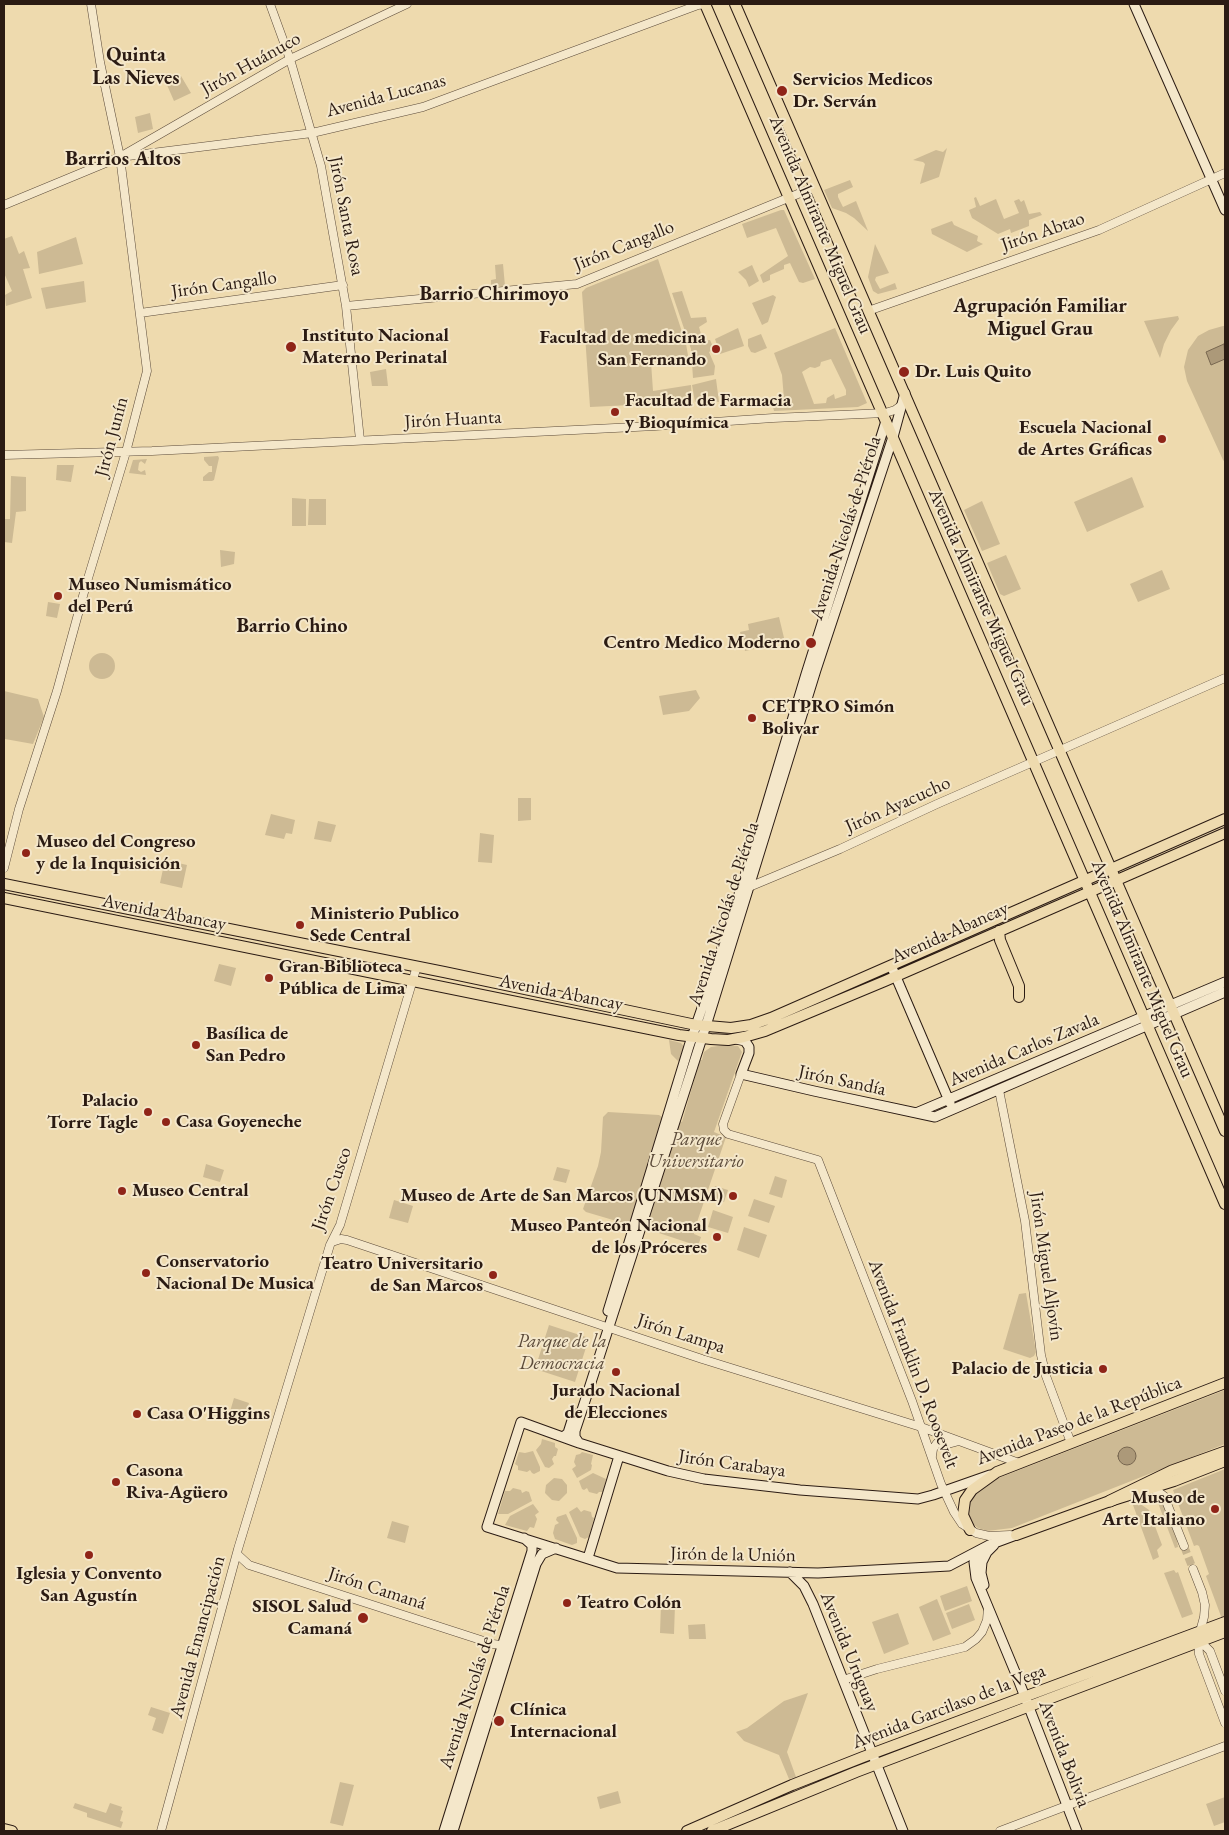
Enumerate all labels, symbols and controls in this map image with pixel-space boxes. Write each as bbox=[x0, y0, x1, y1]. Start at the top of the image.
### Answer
street label: Jirón Huánuco bbox=[197, 27, 305, 101]
district label: Quinta Las Nieves bbox=[92, 44, 180, 91]
street label: Avenida Lucanas bbox=[324, 69, 448, 123]
place label: Servicios Medicos Dr. Serván bbox=[793, 69, 933, 113]
marker: Servicios Medicos Dr. Serván bbox=[775, 84, 789, 98]
street label: Avenida Almirante Miguel Grau bbox=[764, 113, 876, 337]
district label: Barrios Altos bbox=[65, 146, 181, 172]
street label: Jirón Santa Rosa bbox=[323, 154, 369, 278]
street label: Jirón Abtao bbox=[998, 207, 1088, 257]
street label: Jirón Cangallo bbox=[571, 216, 677, 276]
street label: Jirón Cangallo bbox=[170, 266, 278, 304]
district label: Barrio Chirimoyo bbox=[419, 283, 569, 307]
district label: Agrupación Familiar Miguel Grau bbox=[953, 295, 1127, 342]
place label: Instituto Nacional Materno Perinatal bbox=[302, 325, 449, 369]
place label: Facultad de medicina San Fernando bbox=[539, 327, 706, 371]
marker: Instituto Nacional Materno Perinatal bbox=[284, 340, 298, 354]
marker: Facultad de medicina San Fernando bbox=[710, 343, 722, 355]
place label: Dr. Luis Quito bbox=[915, 361, 1031, 383]
marker: Dr. Luis Quito bbox=[897, 365, 911, 379]
place label: Facultad de Farmacia y Bioquímica bbox=[625, 390, 791, 434]
street label: Jirón Junín bbox=[90, 394, 134, 480]
street label: Jirón Huanta bbox=[404, 406, 502, 434]
marker: Facultad de Farmacia y Bioquímica bbox=[609, 406, 621, 418]
place label: Escuela Nacional de Artes Gráficas bbox=[1018, 417, 1152, 461]
street label: Avenida Nicolás de Piérola bbox=[805, 433, 887, 623]
marker: Escuela Nacional de Artes Gráficas bbox=[1156, 433, 1168, 445]
street label: Avenida Almirante Miguel Grau bbox=[923, 485, 1039, 709]
place label: Museo Numismático del Perú bbox=[68, 574, 232, 618]
marker: Museo Numismático del Perú bbox=[52, 590, 64, 602]
district label: Barrio Chino bbox=[236, 615, 348, 639]
place label: Centro Medico Moderno bbox=[604, 632, 800, 654]
marker: Centro Medico Moderno bbox=[804, 636, 818, 650]
place label: CETPRO Simón Bolivar bbox=[762, 696, 895, 740]
marker: CETPRO Simón Bolivar bbox=[746, 712, 758, 724]
street label: Jirón Ayacucho bbox=[842, 772, 954, 838]
street label: Avenida Nicolás de Piérola bbox=[683, 819, 765, 1009]
place label: Museo del Congreso y de la Inquisición bbox=[36, 831, 195, 875]
marker: Museo del Congreso y de la Inquisición bbox=[20, 847, 32, 859]
street label: Avenida Almirante Miguel Grau bbox=[1086, 857, 1198, 1081]
street label: Avenida Abancay bbox=[100, 890, 228, 936]
street label: Avenida Abancay bbox=[888, 897, 1012, 969]
place label: Ministerio Publico Sede Central bbox=[310, 903, 459, 947]
marker: Ministerio Publico Sede Central bbox=[294, 919, 306, 931]
place label: Gran Biblioteca Pública de Lima bbox=[279, 956, 405, 1000]
street label: Avenida Abancay bbox=[497, 970, 625, 1016]
marker: Gran Biblioteca Pública de Lima bbox=[263, 972, 275, 984]
street label: Avenida Carlos Zavala bbox=[946, 1008, 1102, 1092]
place label: Basílica de San Pedro bbox=[206, 1023, 288, 1067]
marker: Basílica de San Pedro bbox=[190, 1039, 202, 1051]
street label: Jirón Sandía bbox=[796, 1061, 888, 1101]
place label: Palacio Torre Tagle bbox=[47, 1090, 138, 1134]
marker: Palacio Torre Tagle bbox=[142, 1106, 154, 1118]
place label: Casa Goyeneche bbox=[176, 1111, 302, 1133]
marker: Casa Goyeneche bbox=[160, 1116, 172, 1128]
park label: Parque Universitario bbox=[648, 1129, 744, 1173]
street label: Jirón Cusco bbox=[307, 1144, 357, 1234]
place label: Museo Central bbox=[132, 1180, 249, 1202]
marker: Museo Central bbox=[116, 1185, 128, 1197]
place label: Museo de Arte de San Marcos (UNMSM) bbox=[401, 1185, 723, 1207]
marker: Museo de Arte de San Marcos (UNMSM) bbox=[727, 1190, 739, 1202]
street label: Jirón Miguel Aljovín bbox=[1024, 1190, 1068, 1342]
place label: Museo Panteón Nacional de los Próceres bbox=[510, 1215, 707, 1259]
marker: Museo Panteón Nacional de los Próceres bbox=[711, 1231, 723, 1243]
place label: Conservatorio Nacional De Musica bbox=[156, 1251, 314, 1295]
place label: Teatro Universitario de San Marcos bbox=[321, 1253, 483, 1297]
street label: Avenida Franklin D. Roosevelt bbox=[863, 1256, 963, 1472]
marker: Conservatorio Nacional De Musica bbox=[140, 1267, 152, 1279]
marker: Teatro Universitario de San Marcos bbox=[487, 1269, 499, 1281]
street label: Jirón Lampa bbox=[634, 1309, 728, 1359]
park label: Parque de la Democracia bbox=[517, 1331, 607, 1375]
place label: Palacio de Justicia bbox=[951, 1358, 1093, 1380]
marker: Palacio de Justicia bbox=[1097, 1363, 1109, 1375]
marker: Jurado Nacional de Elecciones bbox=[610, 1366, 622, 1378]
street label: Avenida Paseo de la República bbox=[973, 1371, 1185, 1471]
place label: Jurado Nacional de Elecciones bbox=[552, 1380, 680, 1424]
place label: Casa O'Higgins bbox=[147, 1403, 270, 1425]
marker: Casa O'Higgins bbox=[131, 1408, 143, 1420]
street label: Jirón Carabaya bbox=[677, 1445, 787, 1483]
place label: Casona Riva-Agüero bbox=[126, 1460, 228, 1504]
marker: Casona Riva-Agüero bbox=[110, 1476, 122, 1488]
place label: Museo de Arte Italiano bbox=[1102, 1487, 1205, 1531]
marker: Museo de Arte Italiano bbox=[1209, 1503, 1221, 1515]
street label: Jirón de la Unión bbox=[670, 1543, 796, 1567]
marker: Iglesia y Convento San Agustín bbox=[83, 1549, 95, 1561]
street label: Avenida Emancipación bbox=[165, 1553, 231, 1721]
street label: Jirón Camaná bbox=[325, 1562, 429, 1616]
place label: Iglesia y Convento San Agustín bbox=[16, 1563, 162, 1607]
street label: Avenida Nicolás de Piérola bbox=[434, 1582, 516, 1772]
street label: Avenida Uruguay bbox=[815, 1589, 883, 1715]
place label: Teatro Colón bbox=[577, 1592, 682, 1614]
place label: SISOL Salud Camaná bbox=[252, 1596, 352, 1640]
marker: Teatro Colón bbox=[561, 1597, 573, 1609]
marker: SISOL Salud Camaná bbox=[356, 1611, 370, 1625]
street label: Avenida Garcilaso de la Vega bbox=[849, 1660, 1049, 1754]
street label: Avenida Bolivia bbox=[1033, 1697, 1095, 1811]
place label: Clínica Internacional bbox=[510, 1699, 617, 1743]
marker: Clínica Internacional bbox=[492, 1714, 506, 1728]

